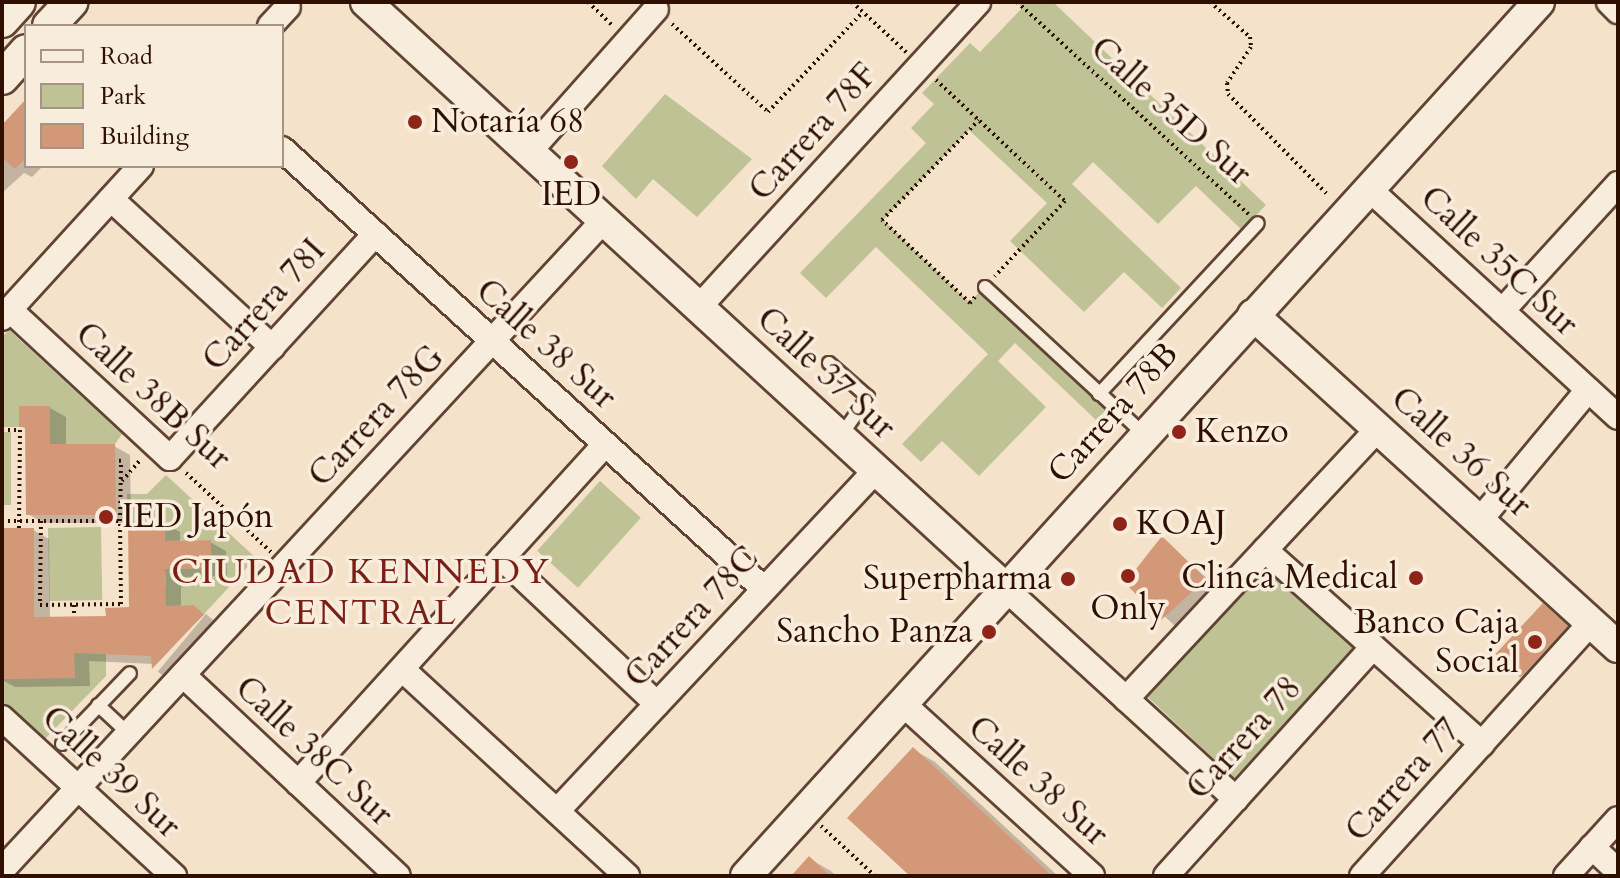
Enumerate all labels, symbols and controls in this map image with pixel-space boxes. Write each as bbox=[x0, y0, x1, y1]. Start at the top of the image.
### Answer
legend bbox=[24, 24, 284, 168]
street label: Calle 35D Sur bbox=[1082, 28, 1260, 194]
text: Road bbox=[100, 40, 153, 73]
street label: Carrera 78F bbox=[741, 55, 885, 209]
text: Park bbox=[100, 80, 146, 113]
place label: Notaría 68 bbox=[431, 102, 584, 142]
marker: Notaría 68 bbox=[406, 113, 424, 131]
text: Building bbox=[100, 120, 189, 153]
marker: IED bbox=[562, 153, 580, 171]
place label: IED bbox=[541, 175, 601, 215]
street label: Calle 35C Sur bbox=[1412, 178, 1586, 344]
street label: Carrera 78I bbox=[194, 231, 334, 379]
street label: Calle 38 Sur bbox=[467, 270, 625, 418]
street label: Calle 37 Sur bbox=[748, 299, 904, 447]
street label: Calle 38B Sur bbox=[67, 314, 239, 478]
street label: Carrera 78B bbox=[1039, 334, 1187, 492]
street label: Carrera 78G bbox=[300, 337, 452, 495]
street label: Calle 36 Sur bbox=[1382, 378, 1540, 526]
place label: Kenzo bbox=[1195, 412, 1289, 452]
marker: Kenzo bbox=[1170, 423, 1188, 441]
place label: IED Japón bbox=[122, 497, 273, 537]
place label: KOAJ bbox=[1136, 504, 1226, 544]
marker: IED Japón bbox=[97, 508, 115, 526]
marker: KOAJ bbox=[1111, 515, 1129, 533]
street label: Carrera 78C bbox=[616, 538, 768, 696]
district label: CIUDAD KENNEDY CENTRAL bbox=[171, 549, 551, 634]
place label: Clinca Medical bbox=[1181, 558, 1398, 598]
place label: Superpharma bbox=[863, 559, 1052, 599]
marker: Only bbox=[1119, 567, 1137, 585]
marker: Clinca Medical bbox=[1405, 567, 1427, 589]
marker: Superpharma bbox=[1059, 570, 1077, 588]
place label: Only bbox=[1090, 589, 1166, 629]
place label: Banco Caja Social bbox=[1354, 602, 1519, 682]
place label: Sancho Panza bbox=[776, 612, 973, 652]
marker: Sancho Panza bbox=[980, 623, 998, 641]
marker: Banco Caja Social bbox=[1526, 633, 1544, 651]
street label: Calle 38C Sur bbox=[227, 668, 401, 834]
street label: Carrera 78 bbox=[1178, 668, 1310, 808]
street label: Calle 39 Sur bbox=[33, 698, 189, 846]
street label: Calle 38 Sur bbox=[959, 707, 1117, 855]
street label: Carrera 77 bbox=[1337, 710, 1469, 850]

